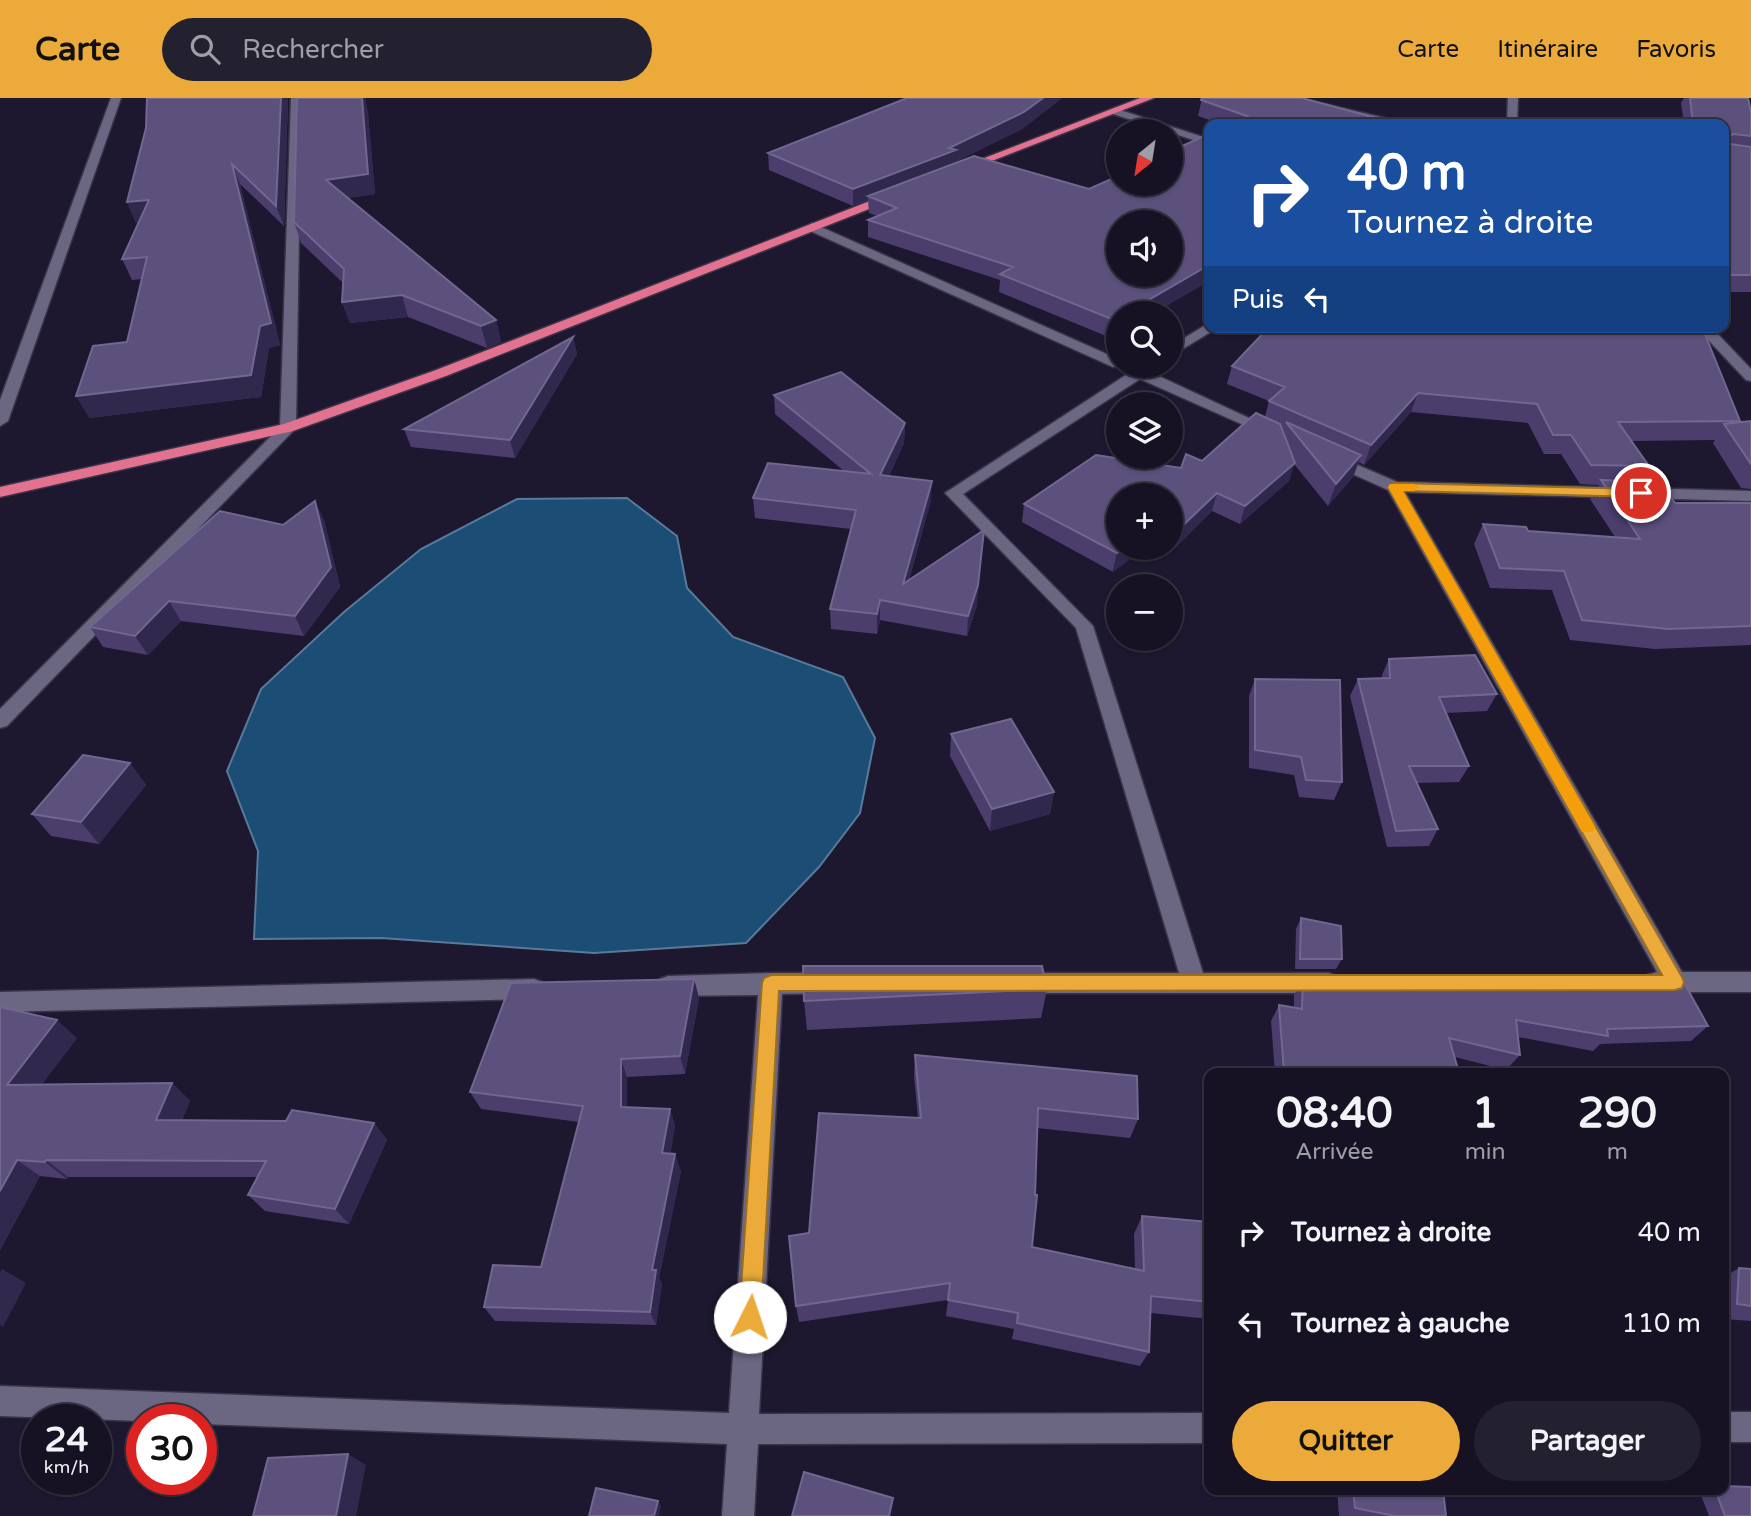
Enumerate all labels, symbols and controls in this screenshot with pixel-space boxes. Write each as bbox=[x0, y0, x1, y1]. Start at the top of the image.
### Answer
search box bbox=[162, 18, 652, 81]
text: Carte bbox=[35, 30, 120, 69]
icon: search bbox=[186, 30, 224, 68]
text: Rechercher bbox=[242, 34, 384, 65]
text: Carte bbox=[1397, 35, 1459, 64]
text: Itinéraire bbox=[1497, 35, 1598, 64]
text: Favoris bbox=[1636, 35, 1716, 64]
north arrow bbox=[1106, 119, 1183, 196]
map controls bbox=[1106, 119, 1183, 651]
text: 40 m bbox=[1347, 144, 1466, 203]
icon: right bbox=[1232, 147, 1323, 238]
text: Tournez à droite bbox=[1347, 204, 1593, 242]
button: sound bbox=[1106, 210, 1183, 287]
icon: left bbox=[1298, 280, 1336, 318]
text: Puis bbox=[1232, 284, 1284, 315]
button: search bbox=[1106, 301, 1183, 378]
button: layers bbox=[1106, 392, 1183, 469]
pin bbox=[1611, 463, 1671, 523]
icon: arrive bbox=[1622, 474, 1660, 512]
button: + bbox=[1106, 483, 1183, 560]
button: − bbox=[1106, 574, 1183, 651]
text: 08:40 bbox=[1276, 1088, 1393, 1139]
text: 1 bbox=[1472, 1088, 1498, 1139]
text: 290 bbox=[1578, 1088, 1657, 1139]
text: Arrivée bbox=[1295, 1138, 1374, 1166]
text: min bbox=[1465, 1138, 1506, 1166]
text: m bbox=[1607, 1138, 1628, 1166]
icon: right bbox=[1232, 1214, 1270, 1252]
text: Tournez à droite bbox=[1291, 1217, 1491, 1248]
text: 40 m bbox=[1638, 1217, 1701, 1248]
position arrow bbox=[713, 1280, 787, 1354]
icon: left bbox=[1232, 1305, 1270, 1343]
text: Tournez à gauche bbox=[1291, 1308, 1510, 1339]
text: 110 m bbox=[1621, 1308, 1701, 1339]
button: Quitter bbox=[1232, 1401, 1460, 1481]
button: Partager bbox=[1474, 1401, 1701, 1481]
speed limit sign: 30 bbox=[126, 1404, 217, 1495]
text: 24 bbox=[45, 1419, 88, 1461]
text: km/h bbox=[44, 1456, 89, 1478]

